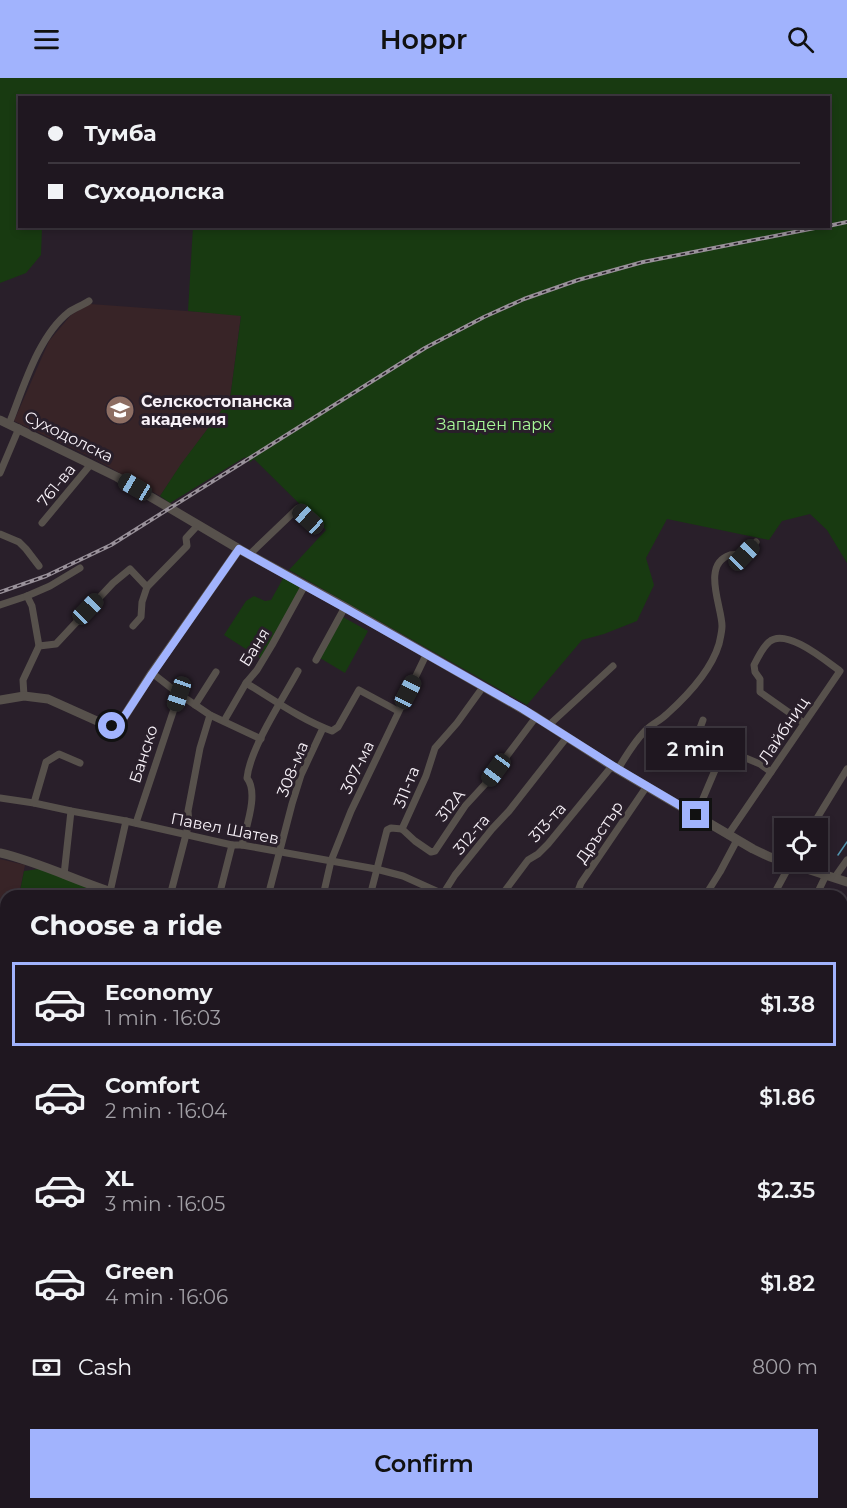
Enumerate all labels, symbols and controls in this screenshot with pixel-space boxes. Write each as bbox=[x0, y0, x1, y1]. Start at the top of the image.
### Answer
icon: menu bbox=[30, 23, 63, 56]
text: Hoppr bbox=[380, 23, 467, 56]
icon: search bbox=[784, 23, 817, 56]
text: Тумба bbox=[84, 120, 157, 147]
text: Суходолска bbox=[84, 178, 224, 205]
place label: Селскостопанска академия bbox=[141, 392, 292, 429]
school or university icon: Селскостопанска академия bbox=[104, 394, 136, 426]
street label: Суходолска bbox=[21, 407, 116, 466]
park label: Западен парк bbox=[436, 415, 552, 434]
street label: 761-ва bbox=[33, 460, 79, 511]
car bbox=[115, 470, 155, 504]
car bbox=[289, 500, 327, 538]
car bbox=[725, 536, 763, 574]
car bbox=[69, 590, 107, 628]
street label: Баня bbox=[235, 625, 273, 670]
car bbox=[392, 672, 424, 712]
car bbox=[165, 674, 193, 714]
street label: Лайбниц bbox=[754, 693, 813, 767]
route start bbox=[98, 712, 125, 739]
street label: Банско bbox=[125, 723, 162, 786]
callout: 2 min bbox=[646, 728, 746, 770]
text: 2 min bbox=[667, 737, 724, 761]
street label: 307-ма bbox=[337, 738, 378, 797]
street label: 308-ма bbox=[273, 739, 312, 800]
car bbox=[478, 750, 514, 790]
street label: 311-та bbox=[390, 764, 423, 811]
street label: 312А bbox=[432, 785, 469, 825]
street label: Дръстър bbox=[572, 798, 627, 867]
street label: 313-та bbox=[525, 799, 570, 846]
route end bbox=[682, 801, 709, 828]
street label: Павел Шатев bbox=[169, 809, 281, 848]
street label: 312-та bbox=[449, 810, 494, 858]
map controls bbox=[774, 818, 828, 872]
button: locate bbox=[774, 818, 828, 872]
text: Choose a ride bbox=[30, 909, 222, 942]
icon: car bbox=[33, 977, 87, 1031]
text: Economy bbox=[105, 979, 213, 1006]
text: $1.38 bbox=[760, 991, 815, 1018]
text: 1 min · 16:03 bbox=[105, 1006, 221, 1030]
icon: car bbox=[33, 1070, 87, 1124]
text: Comfort bbox=[105, 1072, 200, 1099]
text: $1.86 bbox=[759, 1084, 815, 1111]
text: 2 min · 16:04 bbox=[105, 1099, 227, 1123]
icon: car bbox=[33, 1163, 87, 1217]
text: XL bbox=[105, 1165, 134, 1192]
text: $2.35 bbox=[757, 1177, 815, 1204]
text: 3 min · 16:05 bbox=[105, 1192, 225, 1216]
icon: car bbox=[33, 1256, 87, 1310]
text: Green bbox=[105, 1258, 174, 1285]
text: $1.82 bbox=[760, 1270, 815, 1297]
text: 4 min · 16:06 bbox=[105, 1285, 228, 1309]
icon: cash bbox=[30, 1351, 63, 1384]
text: Cash bbox=[78, 1354, 132, 1381]
text: 800 m bbox=[752, 1355, 818, 1379]
button: Confirm bbox=[30, 1429, 818, 1498]

